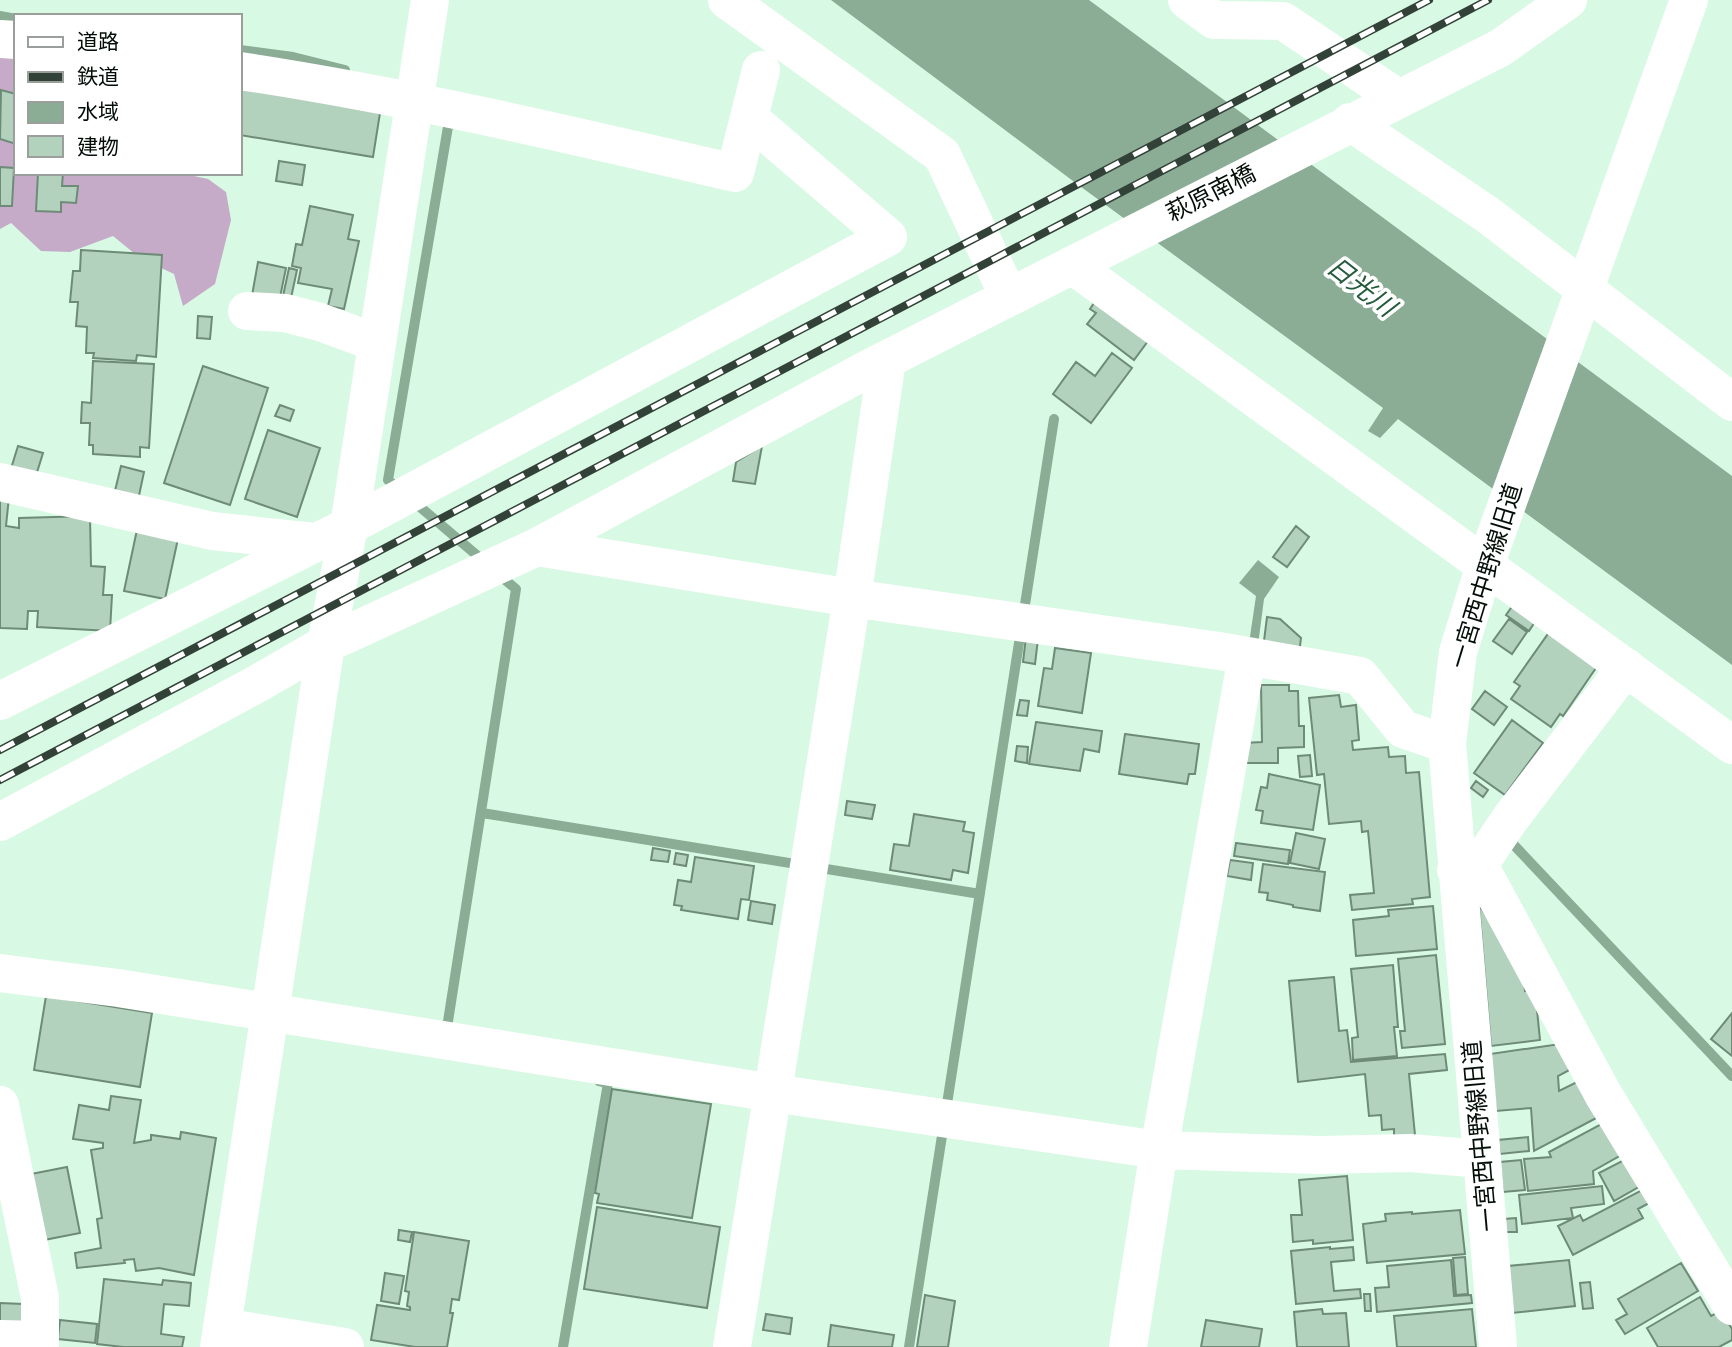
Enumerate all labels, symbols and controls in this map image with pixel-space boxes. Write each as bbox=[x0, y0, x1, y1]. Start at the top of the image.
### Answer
legend bbox=[14, 14, 242, 175]
text: 道路 bbox=[77, 30, 119, 54]
text: 鉄道 bbox=[77, 65, 119, 89]
text: 水域 bbox=[77, 100, 119, 124]
text: 建物 bbox=[77, 135, 119, 159]
street label: 萩原南橋 bbox=[1162, 160, 1260, 226]
water label: 日光川 bbox=[1321, 252, 1403, 324]
street label: 一宮西中野線旧道 bbox=[1446, 480, 1526, 672]
street label: 一宮西中野線旧道 bbox=[1459, 1039, 1501, 1233]

